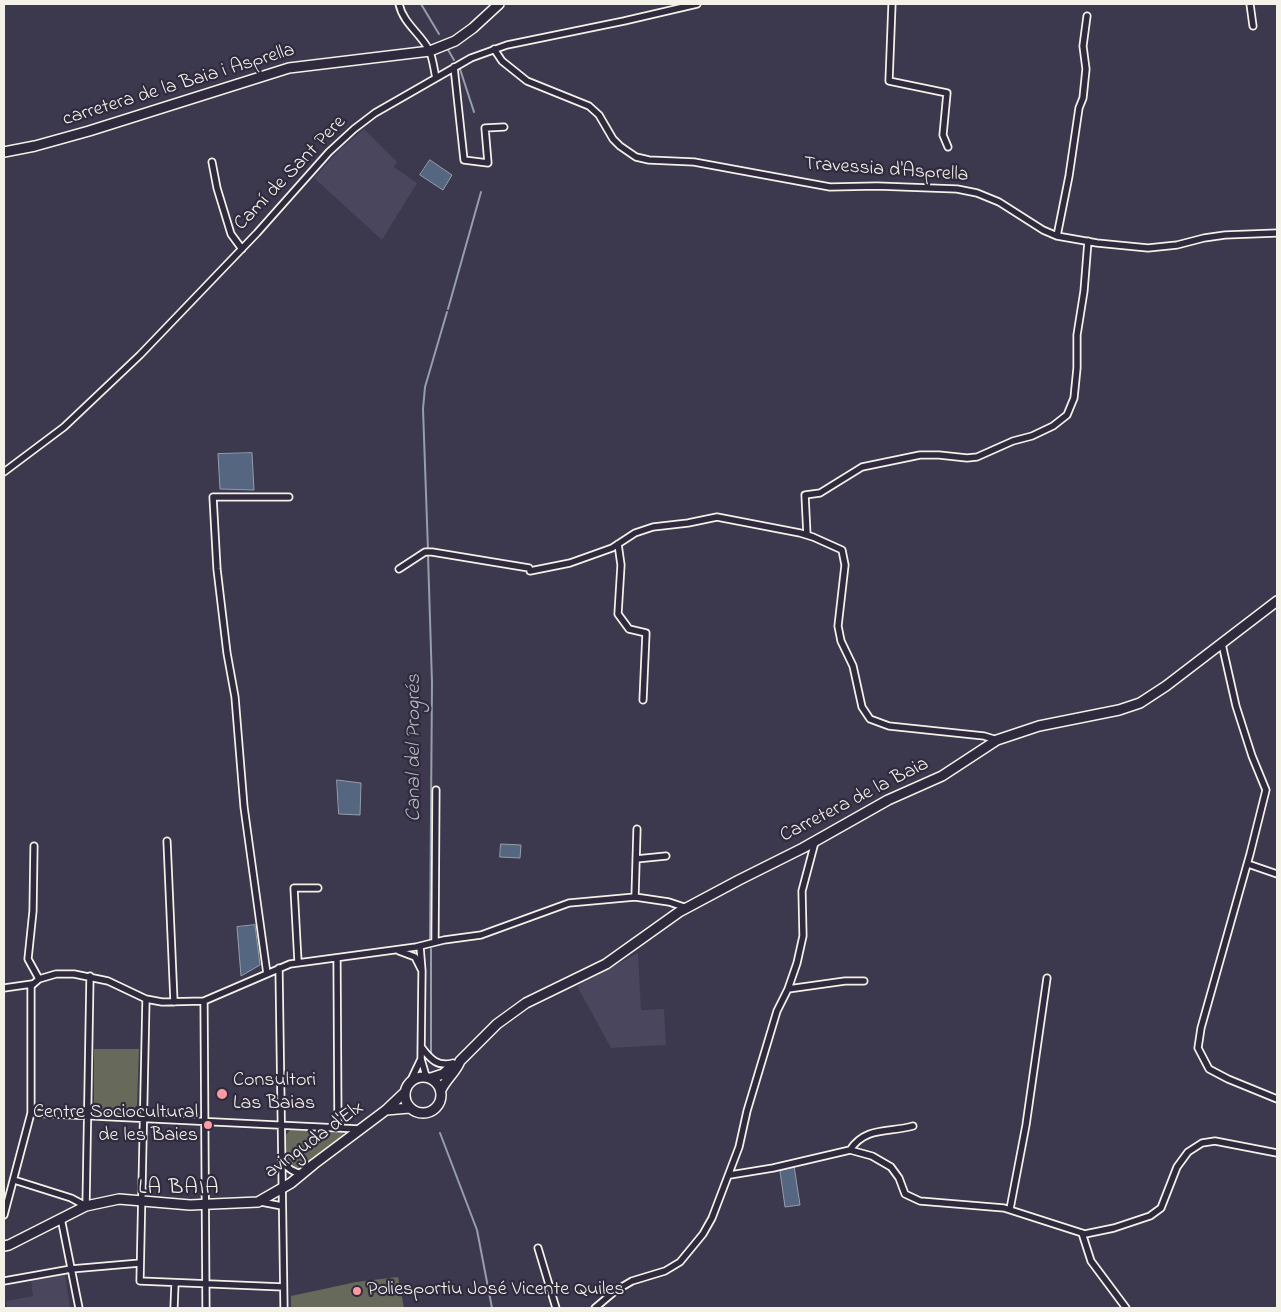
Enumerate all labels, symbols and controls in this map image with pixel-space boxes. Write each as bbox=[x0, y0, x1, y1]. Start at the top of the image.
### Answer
street label: carretera de la Baia i Asprella bbox=[60, 39, 298, 133]
street label: Camí de Sant Pere bbox=[230, 111, 352, 237]
street label: Travessia d'Asprella bbox=[803, 153, 969, 189]
water label: Canal del Progrés bbox=[403, 674, 429, 822]
street label: Carretera de la Baia bbox=[777, 753, 933, 849]
place label: Consultori Las Baias bbox=[233, 1070, 316, 1117]
marker: Consultori Las Baias bbox=[215, 1087, 229, 1101]
street label: avinguda d'Elx bbox=[261, 1097, 369, 1185]
place label: Centre Sociocultural de les Baies bbox=[33, 1102, 198, 1149]
marker: Centre Sociocultural de les Baies bbox=[202, 1119, 214, 1131]
district label: LA BAIA bbox=[137, 1176, 221, 1202]
place label: Poliesportiu José Vicente Quiles bbox=[367, 1279, 624, 1303]
marker: Poliesportiu José Vicente Quiles bbox=[351, 1285, 363, 1297]

